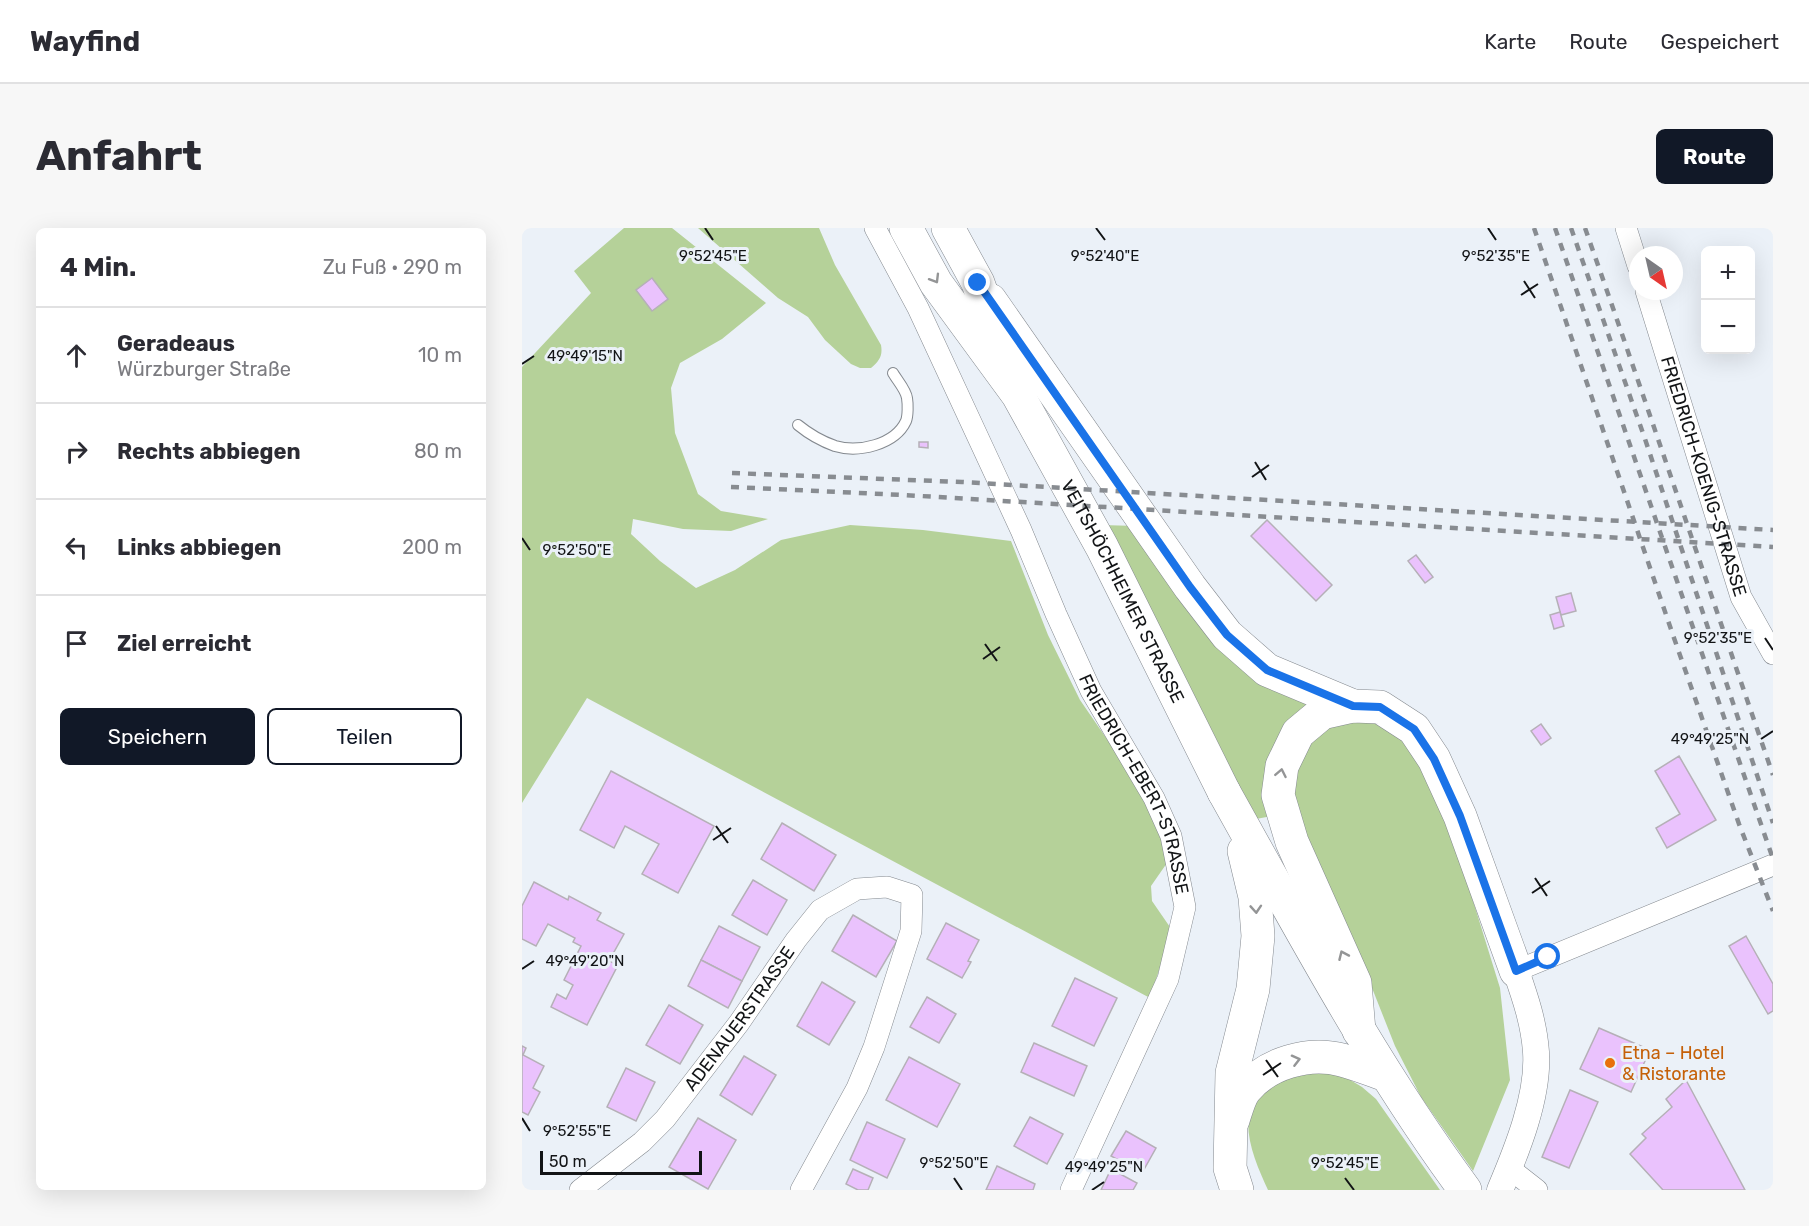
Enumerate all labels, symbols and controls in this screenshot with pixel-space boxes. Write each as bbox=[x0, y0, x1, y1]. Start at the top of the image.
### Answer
text: Wayfind bbox=[30, 25, 140, 58]
text: Karte bbox=[1484, 29, 1536, 54]
text: Route bbox=[1569, 29, 1628, 54]
text: Gespeichert bbox=[1661, 29, 1779, 54]
button: Route bbox=[1656, 129, 1773, 184]
text: Anfahrt bbox=[36, 131, 202, 181]
north arrow bbox=[1629, 246, 1683, 300]
map controls bbox=[1701, 246, 1755, 354]
button: + bbox=[1701, 246, 1755, 300]
text: 9°52'45"E bbox=[679, 247, 747, 265]
text: 9°52'40"E bbox=[1071, 247, 1139, 265]
text: 9°52'35"E bbox=[1462, 247, 1530, 265]
text: 4 Min. bbox=[60, 252, 136, 283]
text: Zu Fuß · 290 m bbox=[323, 255, 462, 279]
route end bbox=[964, 269, 990, 295]
one-way arrow bbox=[927, 273, 939, 283]
button: − bbox=[1701, 300, 1755, 354]
text: Geradeaus bbox=[117, 330, 235, 357]
icon: ahead bbox=[60, 339, 93, 372]
text: 10 m bbox=[418, 343, 462, 367]
text: 49°49'15"N bbox=[547, 347, 623, 365]
street label: FRIEDRICH-KOENIG-STRASSE bbox=[1656, 353, 1751, 599]
text: Würzburger Straße bbox=[117, 357, 291, 381]
icon: right bbox=[60, 435, 93, 468]
text: Rechts abbiegen bbox=[117, 438, 301, 465]
text: 80 m bbox=[414, 439, 462, 463]
street label: VEITSHÖCHHEIMER STRASSE bbox=[1056, 476, 1189, 707]
icon: left bbox=[60, 531, 93, 564]
text: Links abbiegen bbox=[117, 534, 281, 561]
text: 200 m bbox=[402, 535, 462, 559]
text: 9°52'50"E bbox=[543, 541, 611, 559]
icon: arrive bbox=[60, 627, 93, 660]
text: 9°52'35"E bbox=[1684, 629, 1752, 647]
text: Ziel erreicht bbox=[117, 630, 251, 657]
street label: FRIEDRICH-EBERT-STRASSE bbox=[1074, 671, 1193, 896]
button: Speichern bbox=[60, 708, 255, 765]
button: Teilen bbox=[267, 708, 462, 765]
text: 49°49'25"N bbox=[1671, 730, 1749, 748]
one-way arrow bbox=[1275, 768, 1287, 778]
one-way arrow bbox=[1249, 905, 1262, 914]
street label: ADENAUERSTRASSE bbox=[680, 942, 799, 1095]
route start bbox=[1534, 943, 1560, 969]
one-way arrow bbox=[1338, 950, 1350, 961]
text: 49°49'20"N bbox=[546, 952, 625, 970]
place label: Etna – Hotel & Ristorante bbox=[1622, 1042, 1726, 1085]
one-way arrow bbox=[1291, 1055, 1301, 1068]
marker: Etna – Hotel & Ristorante bbox=[1603, 1056, 1617, 1070]
text: 9°52'55"E bbox=[543, 1122, 611, 1140]
scale bar bbox=[540, 1148, 702, 1176]
text: 50 m bbox=[549, 1152, 587, 1171]
text: 9°52'50"E bbox=[920, 1154, 988, 1172]
text: 9°52'45"E bbox=[1311, 1154, 1379, 1172]
text: 49°49'25"N bbox=[1065, 1158, 1143, 1176]

